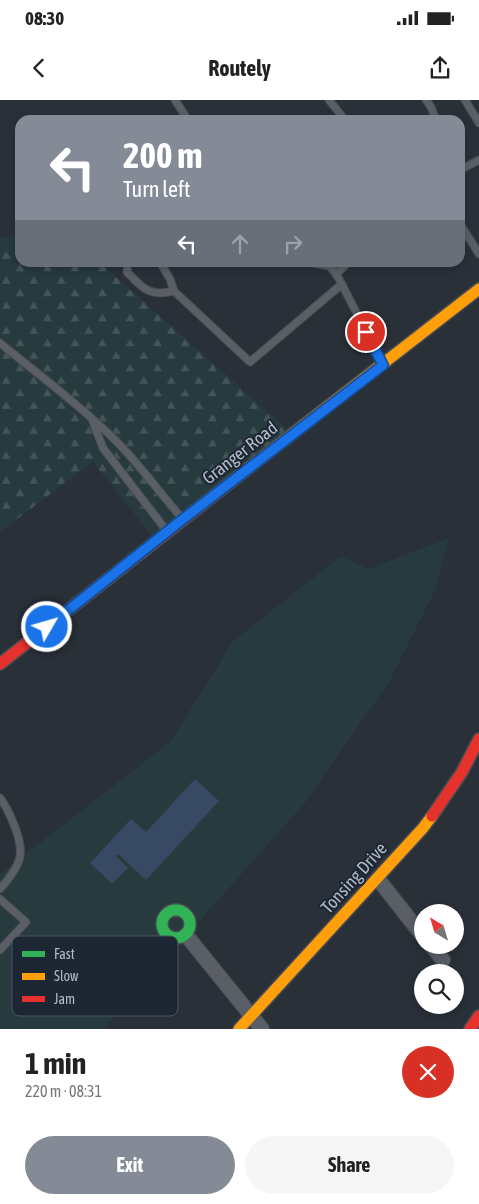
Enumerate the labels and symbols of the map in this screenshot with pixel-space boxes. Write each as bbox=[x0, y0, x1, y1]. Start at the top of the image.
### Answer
pin bbox=[345, 311, 387, 353]
street label: Granger Road bbox=[198, 417, 281, 488]
position arrow bbox=[20, 600, 72, 652]
street label: Tonsing Drive bbox=[316, 838, 391, 918]
north arrow bbox=[414, 904, 464, 954]
legend bbox=[12, 936, 178, 1016]
text: Fast bbox=[54, 946, 75, 962]
text: Slow bbox=[54, 968, 79, 984]
text: Jam bbox=[54, 991, 75, 1007]

